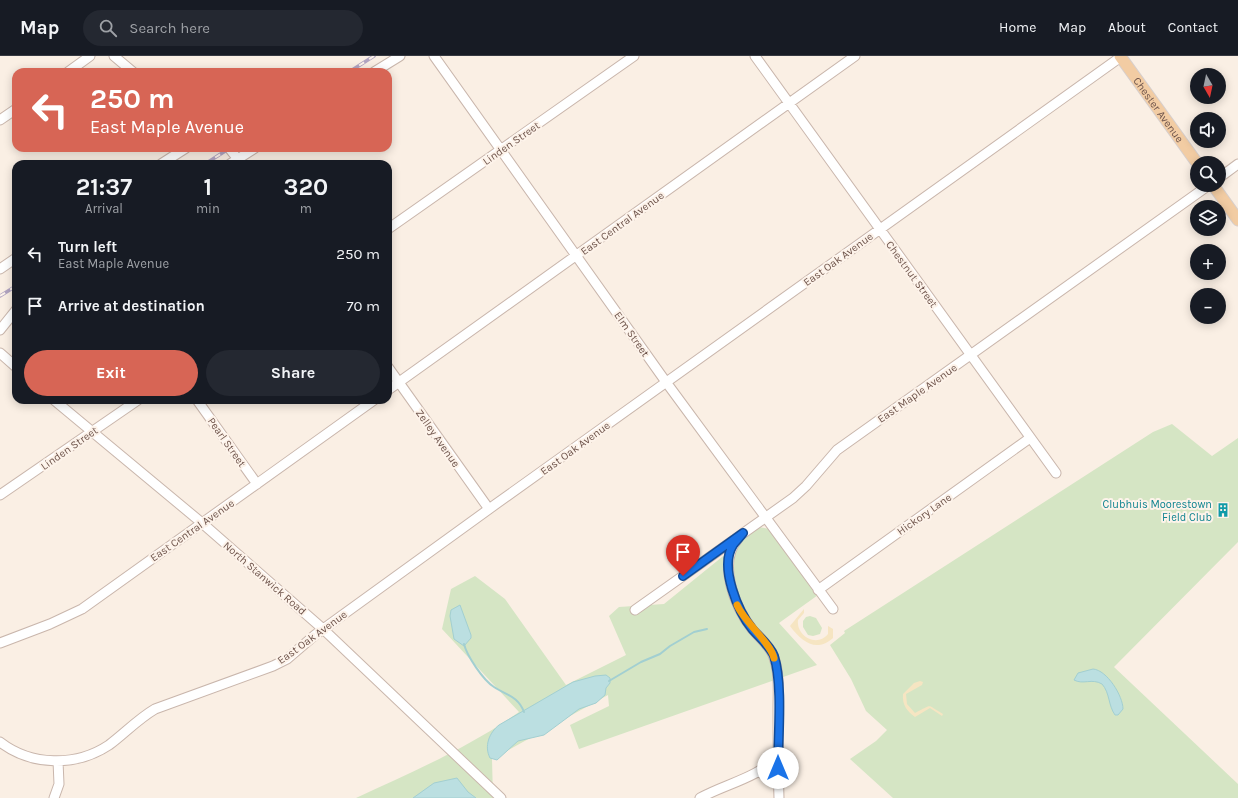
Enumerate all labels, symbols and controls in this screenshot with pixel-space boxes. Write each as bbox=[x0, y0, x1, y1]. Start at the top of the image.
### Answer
search box bbox=[83, 10, 363, 46]
text: Map bbox=[20, 17, 59, 39]
icon: search bbox=[97, 17, 119, 39]
text: Search here bbox=[129, 19, 210, 37]
text: Home bbox=[999, 19, 1036, 36]
text: Map bbox=[1058, 19, 1086, 36]
text: About bbox=[1108, 19, 1146, 36]
text: Contact bbox=[1168, 19, 1218, 36]
north arrow bbox=[1190, 68, 1226, 104]
map controls bbox=[1190, 68, 1226, 324]
street label: Chester Avenue bbox=[1130, 75, 1186, 145]
text: 250 m bbox=[90, 82, 175, 115]
icon: left bbox=[24, 84, 76, 136]
button: sound bbox=[1190, 112, 1226, 148]
text: East Maple Avenue bbox=[90, 116, 244, 138]
street label: Linden Street bbox=[480, 119, 542, 168]
button: search bbox=[1190, 156, 1226, 192]
text: 21:37 bbox=[76, 173, 132, 201]
text: 1 bbox=[204, 173, 212, 201]
text: 320 bbox=[284, 173, 328, 201]
street label: East Central Avenue bbox=[578, 189, 667, 258]
button: layers bbox=[1190, 200, 1226, 236]
text: Arrival bbox=[85, 201, 123, 216]
text: min bbox=[196, 201, 220, 216]
text: m bbox=[300, 201, 312, 216]
street label: East Oak Avenue bbox=[801, 230, 876, 289]
text: Turn left bbox=[58, 238, 117, 256]
street label: Chestnut Street bbox=[883, 238, 940, 310]
icon: left bbox=[24, 243, 46, 265]
button: + bbox=[1190, 244, 1226, 280]
text: 250 m bbox=[336, 245, 380, 263]
text: East Maple Avenue bbox=[58, 256, 169, 271]
button: − bbox=[1190, 288, 1226, 324]
icon: arrive bbox=[24, 295, 46, 317]
text: Arrive at destination bbox=[58, 297, 205, 315]
text: 70 m bbox=[346, 297, 380, 315]
street label: Elm Street bbox=[611, 309, 652, 359]
button: Exit bbox=[24, 350, 198, 396]
button: Share bbox=[206, 350, 380, 396]
street label: East Maple Avenue bbox=[875, 361, 960, 426]
street label: Zelley Avenue bbox=[413, 407, 463, 470]
street label: Pearl Street bbox=[205, 415, 248, 470]
street label: East Oak Avenue bbox=[538, 419, 613, 478]
street label: Linden Street bbox=[38, 424, 100, 473]
street label: Hickory Lane bbox=[894, 491, 954, 538]
street label: East Central Avenue bbox=[148, 496, 237, 564]
place label: Clubhuis Moorestown Field Club bbox=[1103, 498, 1212, 524]
building icon: Clubhuis Moorestown Field Club bbox=[1215, 502, 1231, 518]
pin bbox=[666, 535, 700, 576]
street label: North Stanwick Road bbox=[221, 539, 309, 618]
icon: arrive bbox=[672, 541, 694, 563]
street label: East Oak Avenue bbox=[275, 608, 350, 667]
position arrow bbox=[757, 747, 799, 789]

